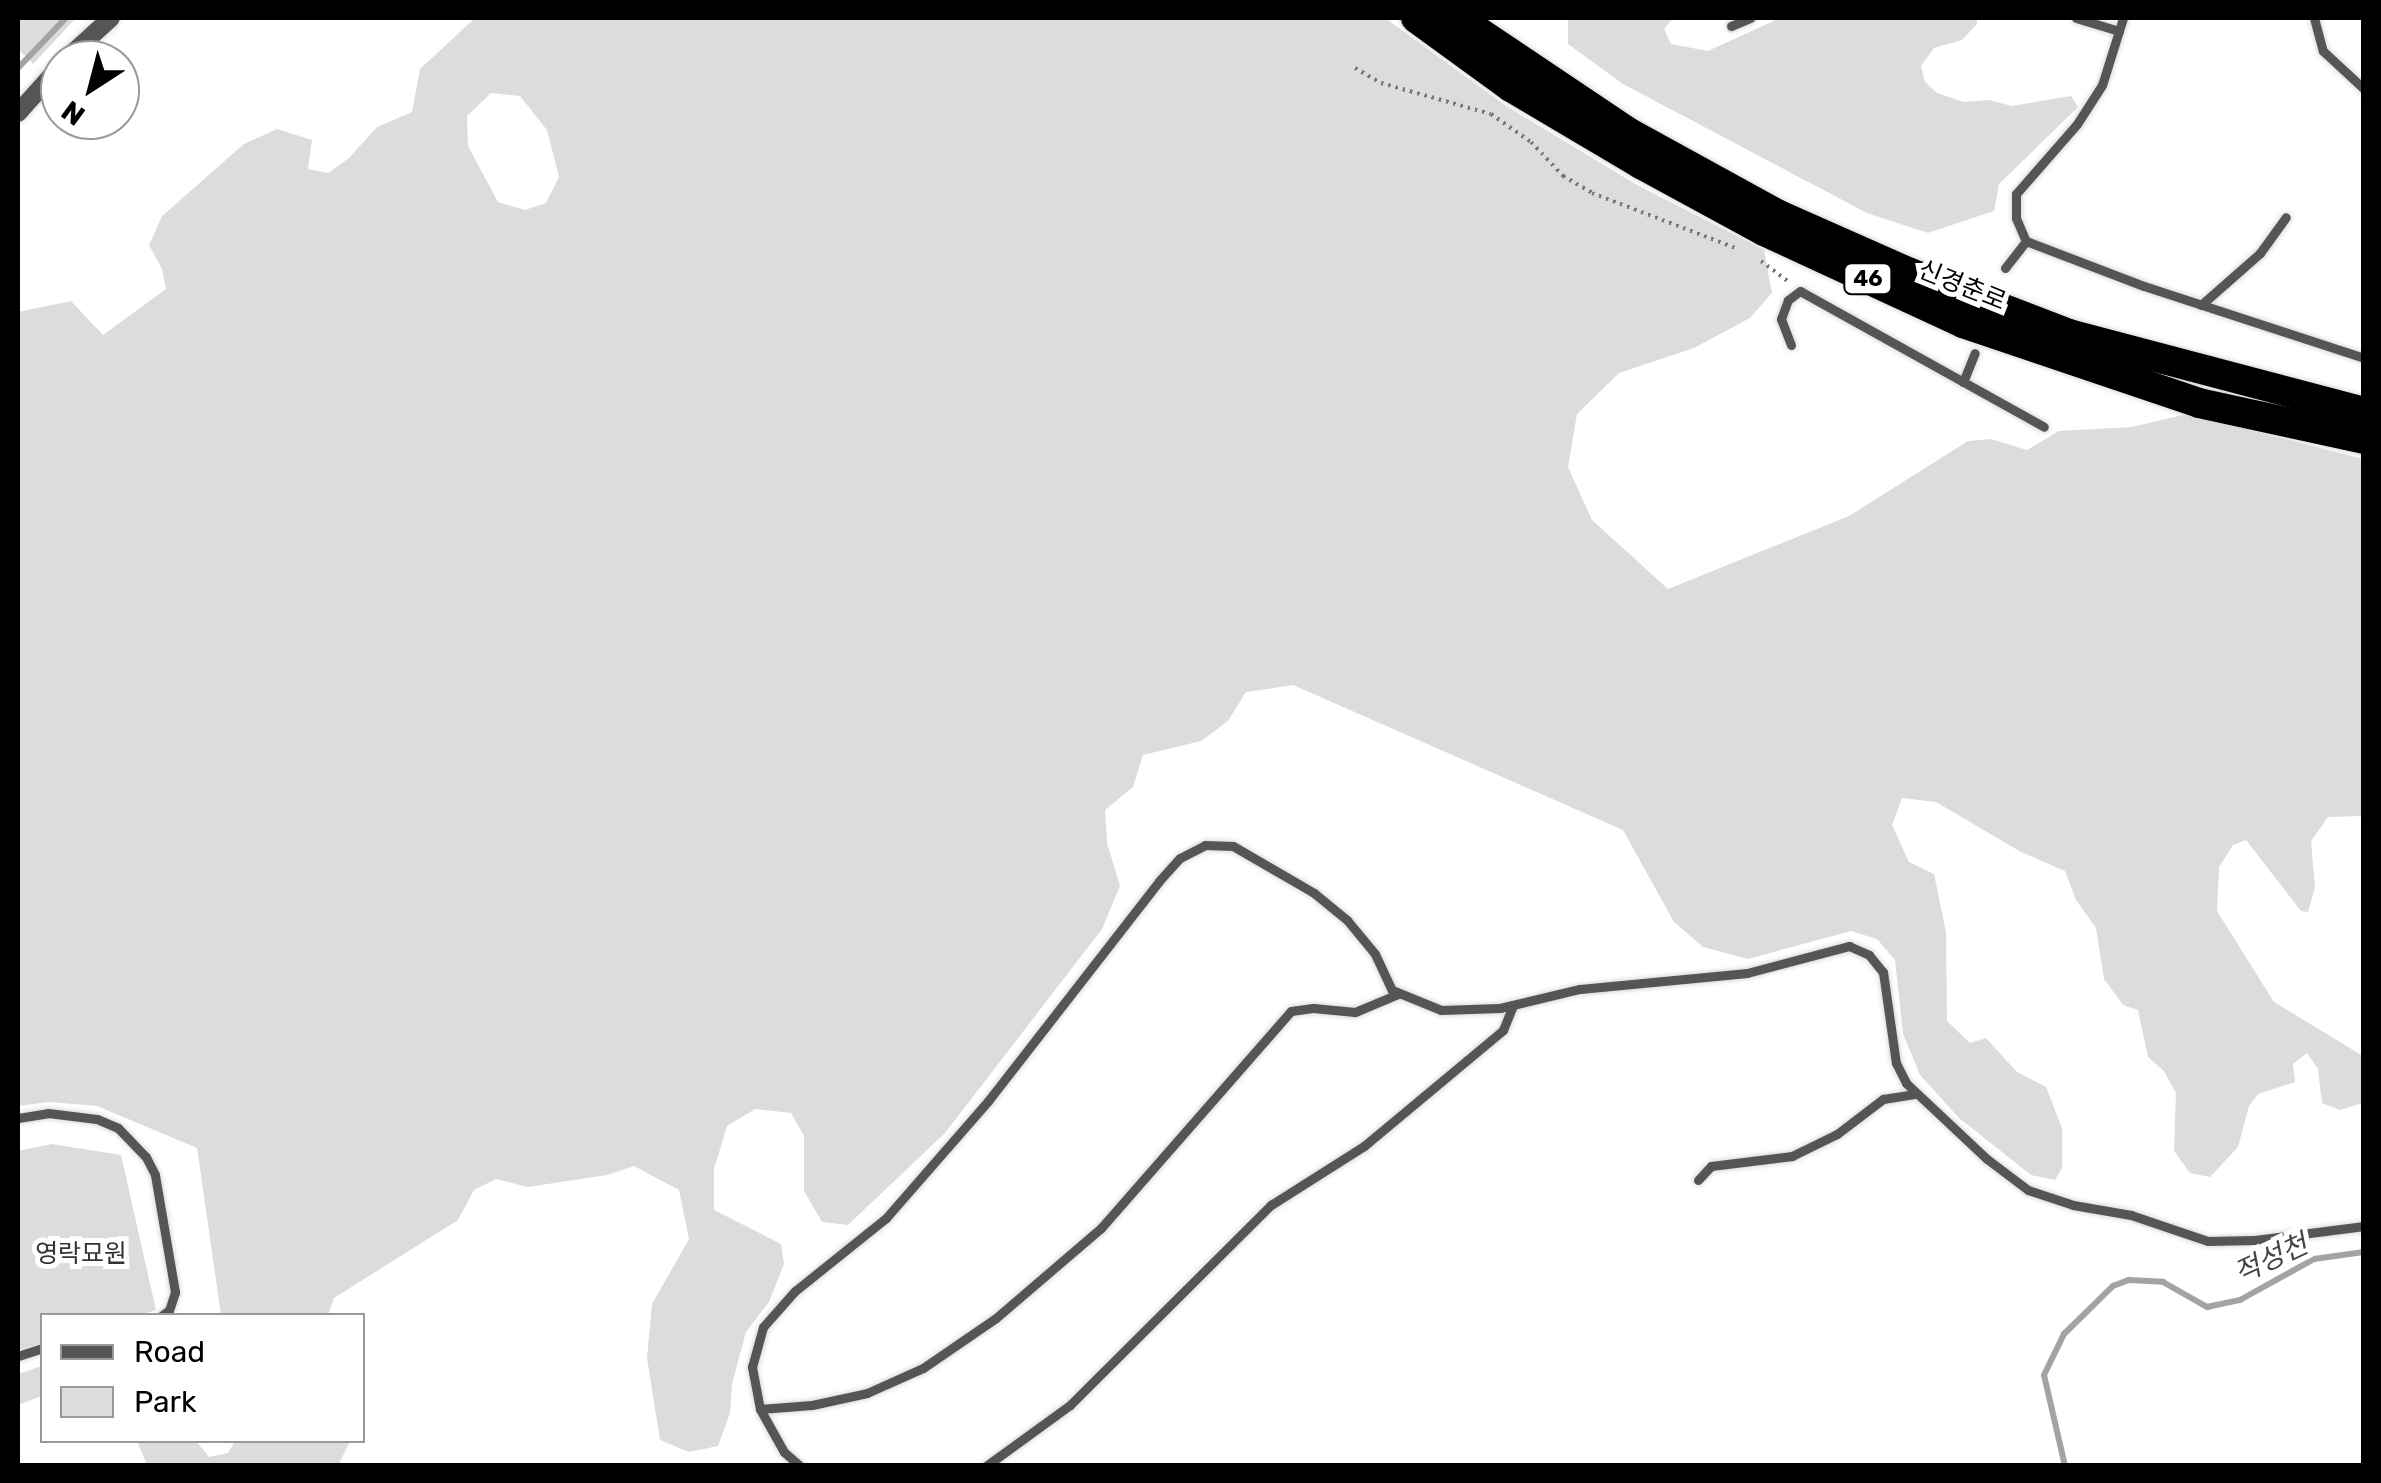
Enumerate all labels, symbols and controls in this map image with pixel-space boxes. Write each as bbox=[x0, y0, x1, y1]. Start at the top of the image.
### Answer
north arrow bbox=[40, 40, 140, 140]
text: N bbox=[55, 94, 91, 132]
street label: 신경춘로 bbox=[1914, 255, 2010, 317]
road number: 46 bbox=[1843, 262, 1893, 296]
water label: 적성천 bbox=[2229, 1227, 2313, 1291]
park label: 영락묘원 bbox=[35, 1239, 127, 1269]
legend bbox=[40, 1313, 365, 1443]
text: Road bbox=[134, 1334, 205, 1370]
text: Park bbox=[134, 1384, 196, 1420]

